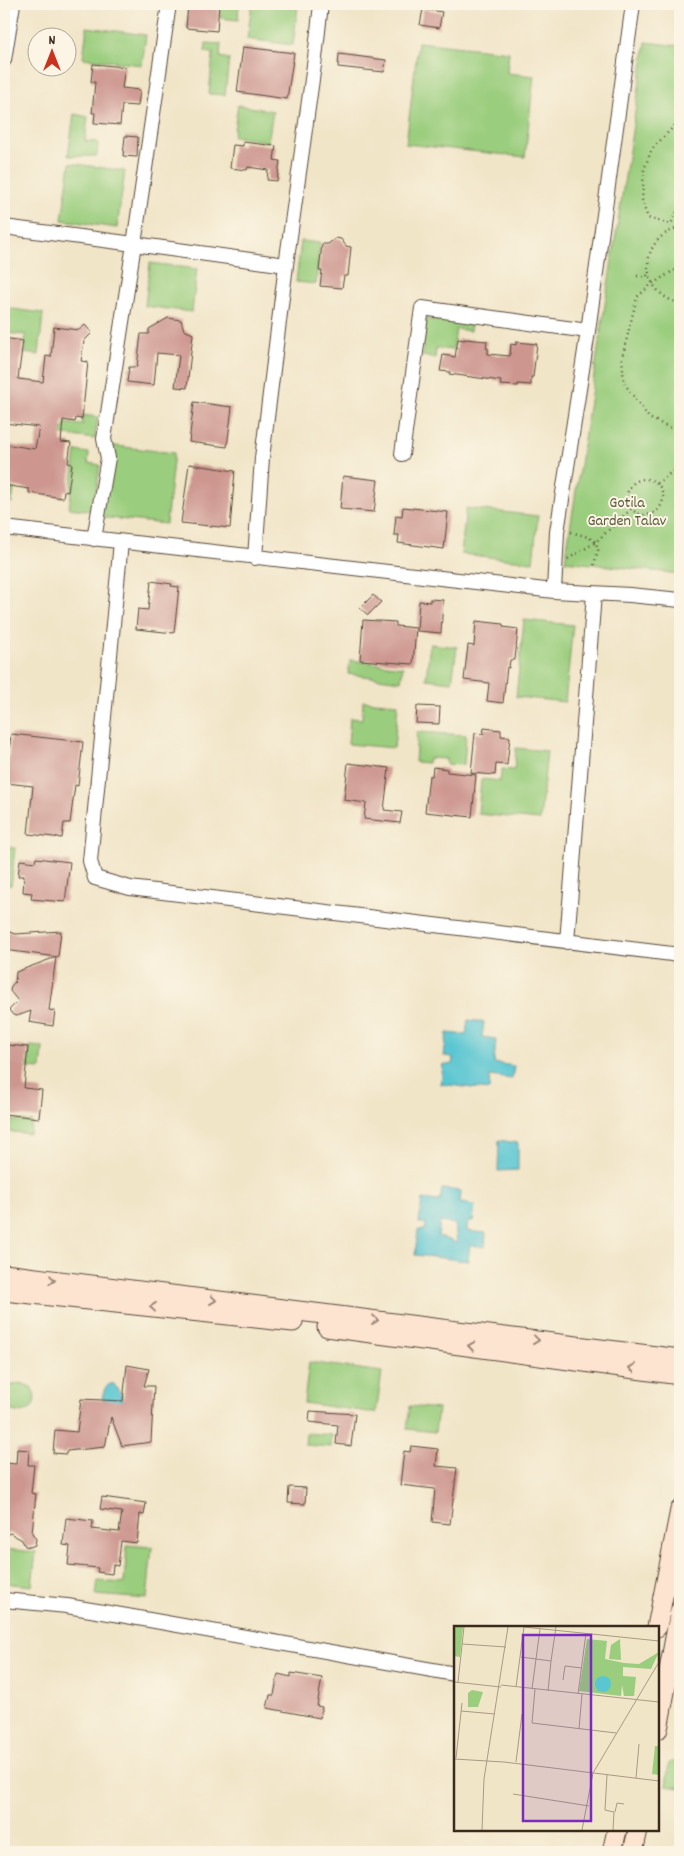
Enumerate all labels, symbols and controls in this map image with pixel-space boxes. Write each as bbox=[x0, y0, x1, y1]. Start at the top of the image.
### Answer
north arrow bbox=[28, 28, 78, 78]
text: N bbox=[49, 31, 56, 51]
park label: Gotila Garden Talav bbox=[587, 492, 667, 533]
one-way arrow bbox=[48, 1274, 56, 1285]
one-way arrow bbox=[210, 1294, 218, 1305]
one-way arrow bbox=[149, 1302, 157, 1313]
one-way arrow bbox=[371, 1314, 379, 1325]
one-way arrow bbox=[532, 1334, 540, 1345]
one-way arrow bbox=[467, 1341, 475, 1352]
one-way arrow bbox=[628, 1363, 636, 1374]
inset map bbox=[454, 1626, 659, 1831]

